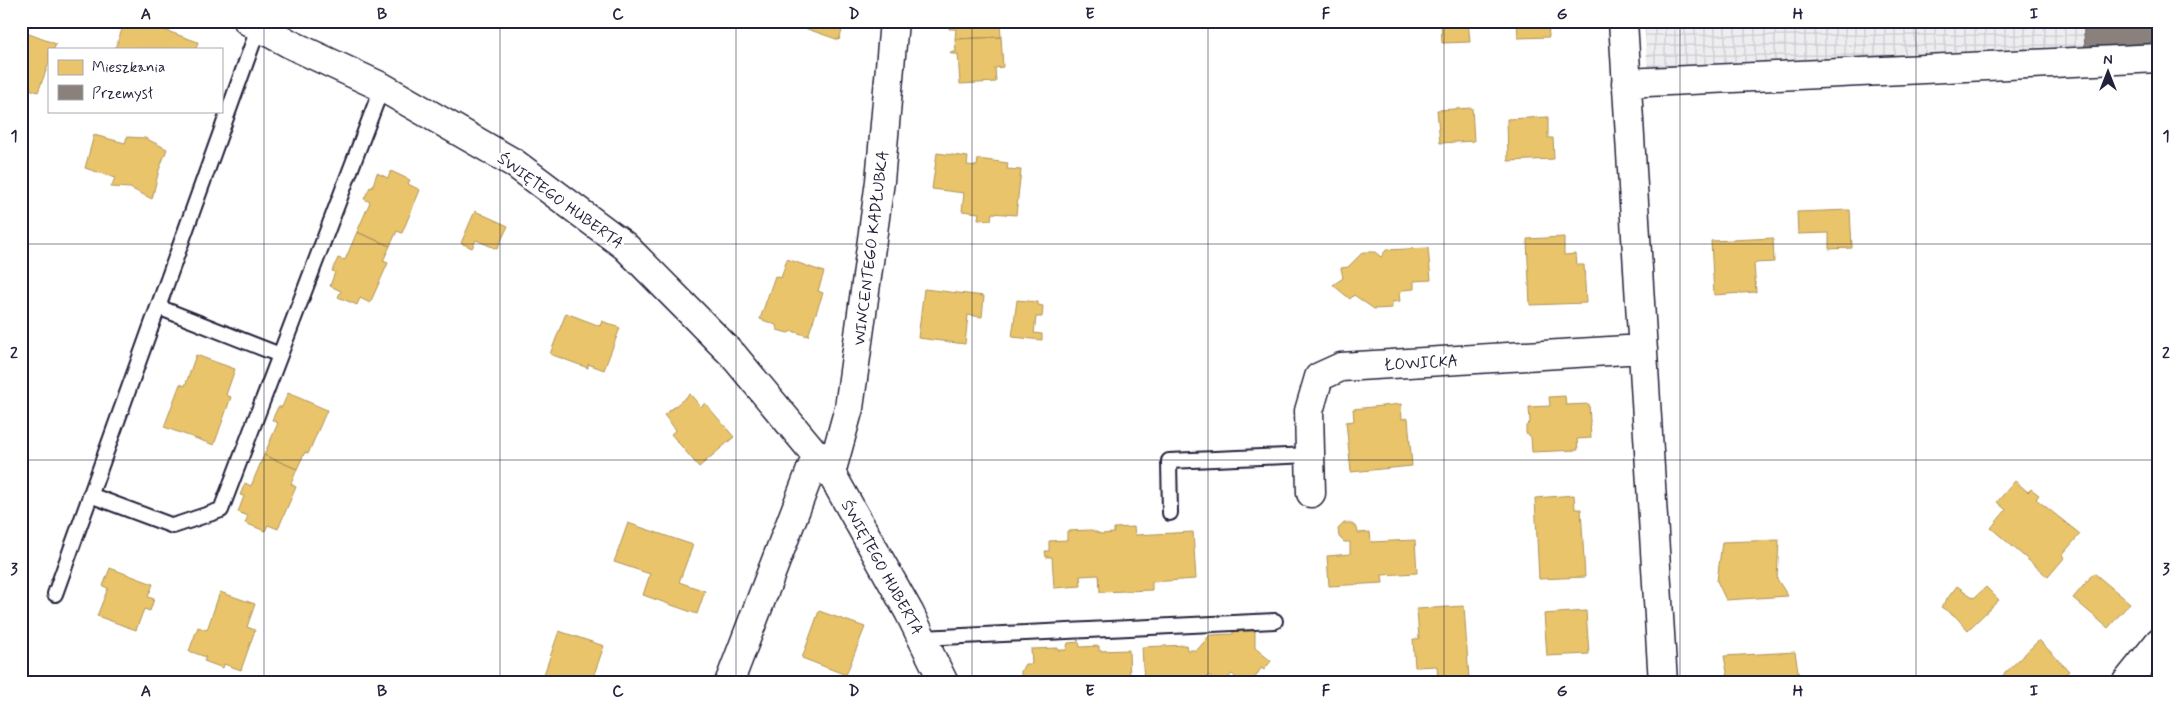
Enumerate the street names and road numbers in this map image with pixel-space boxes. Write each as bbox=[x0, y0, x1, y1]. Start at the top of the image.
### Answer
street label: ŚWIĘTEGO HUBERTA bbox=[493, 148, 627, 254]
street label: WINCENTEGO KADŁUBKA bbox=[849, 150, 894, 347]
street label: ŁOWICKA bbox=[1384, 351, 1459, 376]
street label: ŚWIĘTEGO HUBERTA bbox=[836, 496, 928, 639]

